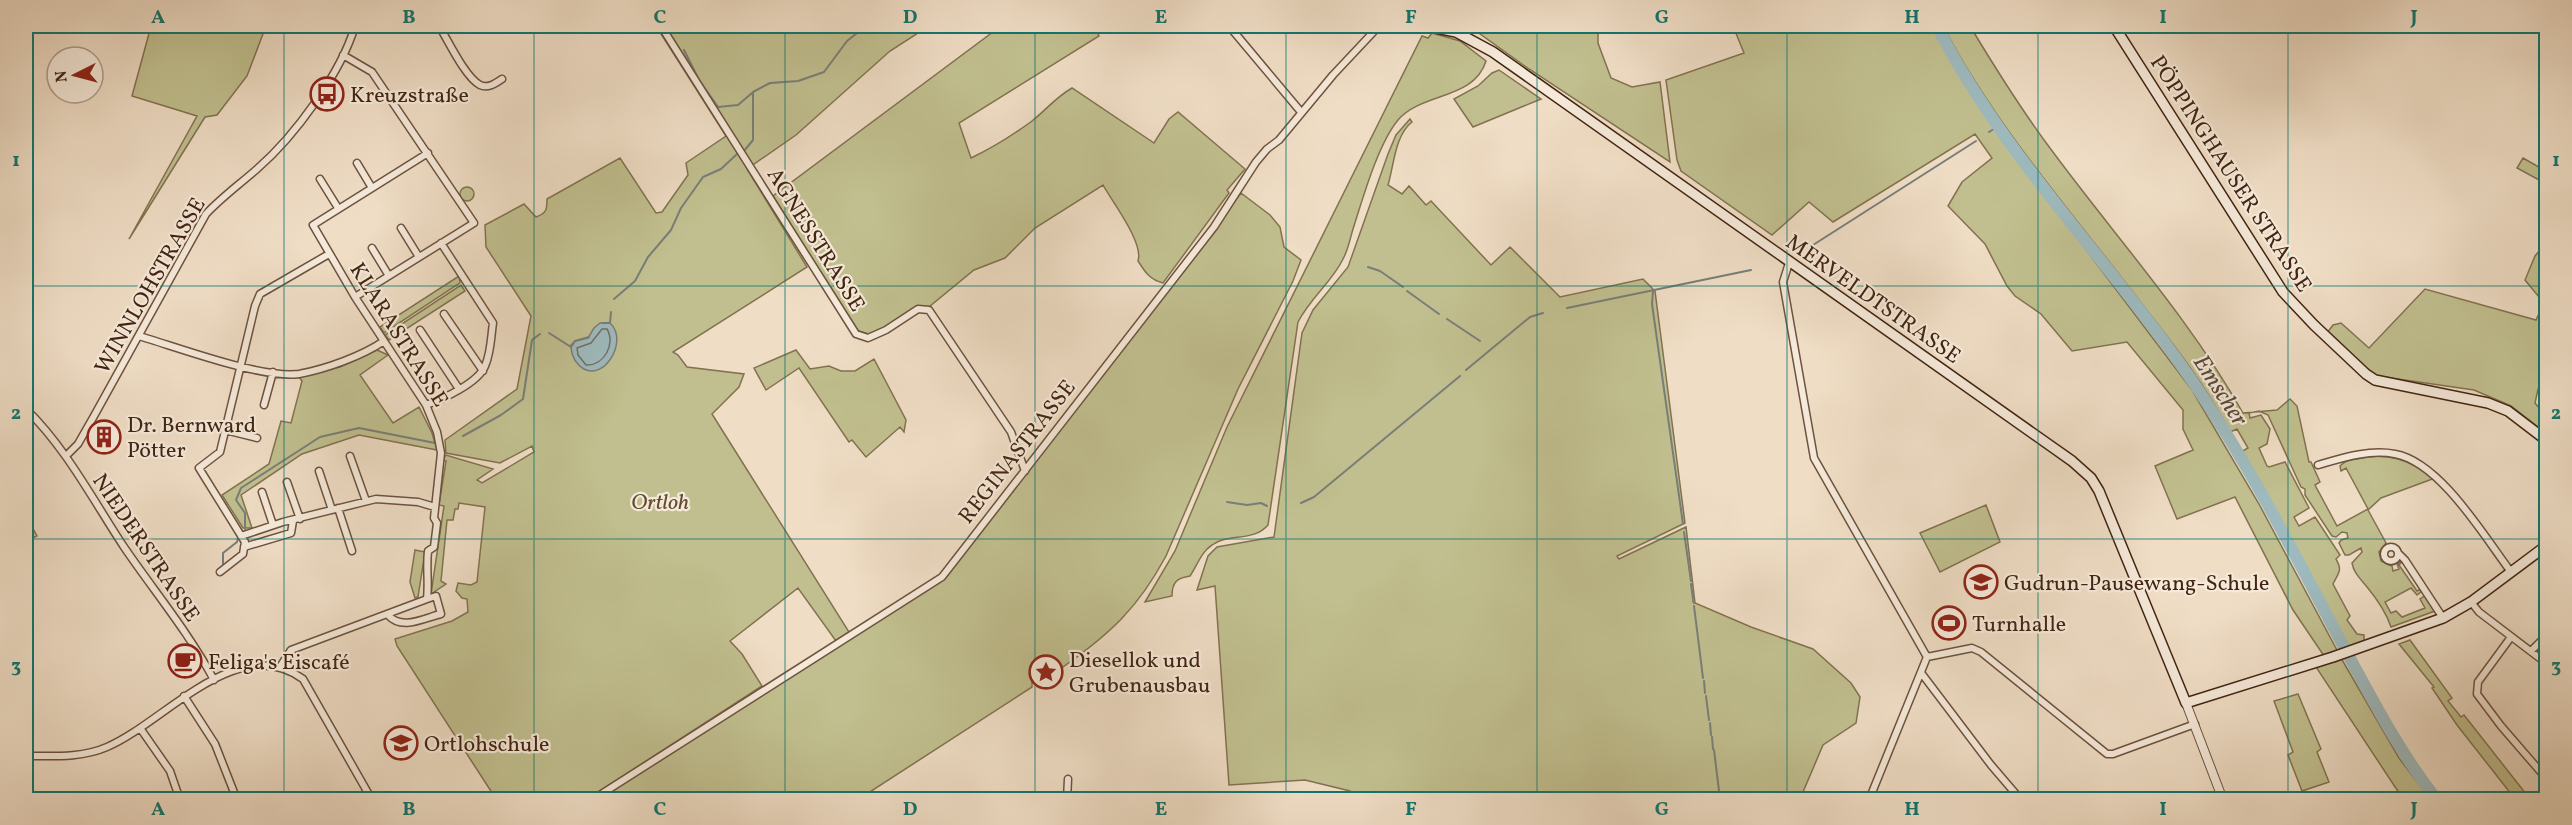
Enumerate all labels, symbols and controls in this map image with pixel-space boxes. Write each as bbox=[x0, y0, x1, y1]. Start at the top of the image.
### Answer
text: A bbox=[151, 4, 165, 32]
text: B bbox=[402, 4, 416, 32]
text: C bbox=[654, 4, 667, 32]
text: D bbox=[903, 4, 917, 32]
text: E bbox=[1155, 4, 1167, 32]
text: F bbox=[1405, 4, 1417, 32]
text: G bbox=[1655, 4, 1669, 32]
text: H bbox=[1904, 4, 1920, 32]
text: I bbox=[2159, 4, 2167, 32]
text: J bbox=[2409, 4, 2418, 32]
north arrow bbox=[45, 45, 105, 105]
street label: PÖPPINGHAUSER STRASSE bbox=[2141, 50, 2318, 299]
text: N bbox=[50, 69, 74, 83]
bus stop icon: Kreuzstraße bbox=[309, 76, 345, 112]
place label: Kreuzstraße bbox=[350, 81, 469, 112]
text: 1 bbox=[12, 147, 20, 175]
text: 1 bbox=[2552, 147, 2560, 175]
street label: AGNESSTRASSE bbox=[758, 162, 872, 318]
street label: WINNLOHSTRASSE bbox=[88, 192, 214, 380]
street label: MERVELDTSTRASSE bbox=[1779, 228, 1966, 372]
street label: KLARASTRASSE bbox=[341, 257, 455, 413]
water label: Emscher bbox=[2183, 349, 2256, 434]
street label: REGINASTRASSE bbox=[952, 374, 1084, 531]
text: 2 bbox=[11, 400, 21, 428]
text: 2 bbox=[2551, 400, 2561, 428]
place label: Dr. Bernward Pötter bbox=[127, 411, 256, 467]
building icon: Dr. Bernward Pötter bbox=[86, 419, 122, 455]
street label: NIEDERSTRASSE bbox=[84, 468, 206, 629]
park label: Ortloh bbox=[631, 488, 689, 519]
school or university icon: Gudrun-Pausewang-Schule bbox=[1963, 564, 1999, 600]
place label: Gudrun-Pausewang-Schule bbox=[2004, 569, 2270, 600]
sports icon: Turnhalle bbox=[1931, 605, 1967, 641]
place label: Turnhalle bbox=[1972, 610, 2066, 641]
cafe icon: Feliga's Eiscafé bbox=[167, 643, 203, 679]
place label: Diesellok und Grubenausbau bbox=[1069, 646, 1210, 702]
place label: Feliga's Eiscafé bbox=[208, 648, 350, 679]
text: 3 bbox=[11, 653, 21, 681]
text: 3 bbox=[2551, 653, 2561, 681]
place icon: Diesellok und Grubenausbau bbox=[1028, 654, 1064, 690]
school or university icon: Ortlohschule bbox=[383, 725, 419, 761]
place label: Ortlohschule bbox=[424, 730, 549, 761]
text: A bbox=[151, 796, 165, 824]
text: B bbox=[402, 796, 416, 824]
text: C bbox=[654, 796, 667, 824]
text: D bbox=[903, 796, 917, 824]
text: E bbox=[1155, 796, 1167, 824]
text: F bbox=[1405, 796, 1417, 824]
text: G bbox=[1655, 796, 1669, 824]
text: H bbox=[1904, 796, 1920, 824]
text: I bbox=[2159, 796, 2167, 824]
text: J bbox=[2409, 796, 2418, 824]

